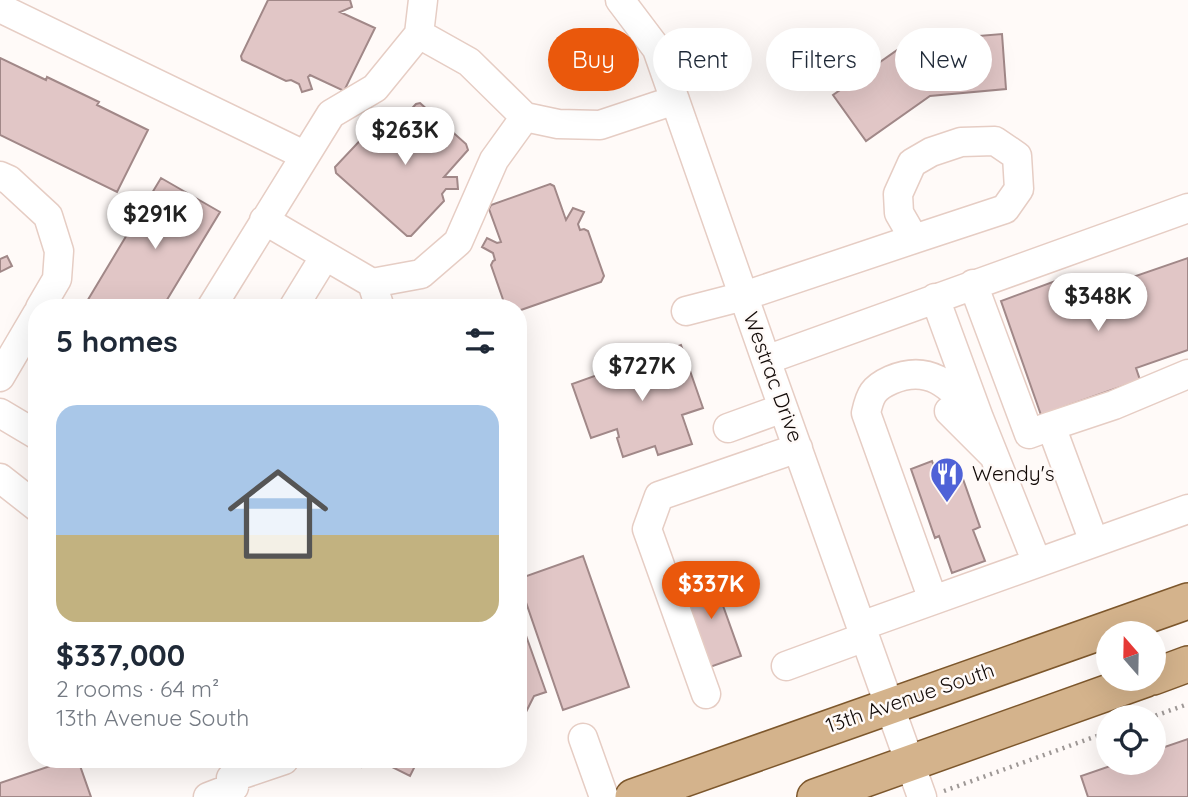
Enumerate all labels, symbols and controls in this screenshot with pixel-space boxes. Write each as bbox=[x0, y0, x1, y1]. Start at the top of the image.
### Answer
chip: Buy bbox=[548, 28, 639, 91]
chip: Rent bbox=[653, 28, 752, 91]
chip: Filters bbox=[766, 28, 881, 91]
chip: New bbox=[895, 28, 992, 91]
pin: $263K bbox=[356, 108, 454, 167]
text: $263K bbox=[372, 115, 438, 144]
pin: $291K bbox=[106, 191, 204, 251]
text: $291K bbox=[123, 199, 187, 228]
pin: $348K bbox=[1049, 274, 1147, 333]
text: $348K bbox=[1064, 281, 1132, 310]
street label: Westrac Drive bbox=[738, 308, 810, 445]
text: 5 homes bbox=[56, 322, 178, 360]
icon: filters bbox=[461, 322, 499, 360]
pin: $727K bbox=[593, 344, 691, 403]
text: $727K bbox=[608, 351, 676, 380]
icon: home bbox=[215, 451, 341, 577]
restaurant icon: Wendy's bbox=[928, 455, 966, 504]
place label: Wendy's bbox=[972, 460, 1055, 486]
pin: $337K bbox=[662, 562, 760, 621]
text: $337K bbox=[678, 569, 744, 598]
north arrow bbox=[1096, 621, 1166, 691]
map controls bbox=[1096, 621, 1166, 775]
text: $337,000 bbox=[56, 636, 185, 674]
street label: 13th Avenue South bbox=[822, 656, 997, 738]
text: 2 rooms · 64 m² bbox=[56, 674, 219, 703]
text: 13th Avenue South bbox=[56, 703, 249, 732]
button: locate bbox=[1096, 705, 1166, 775]

